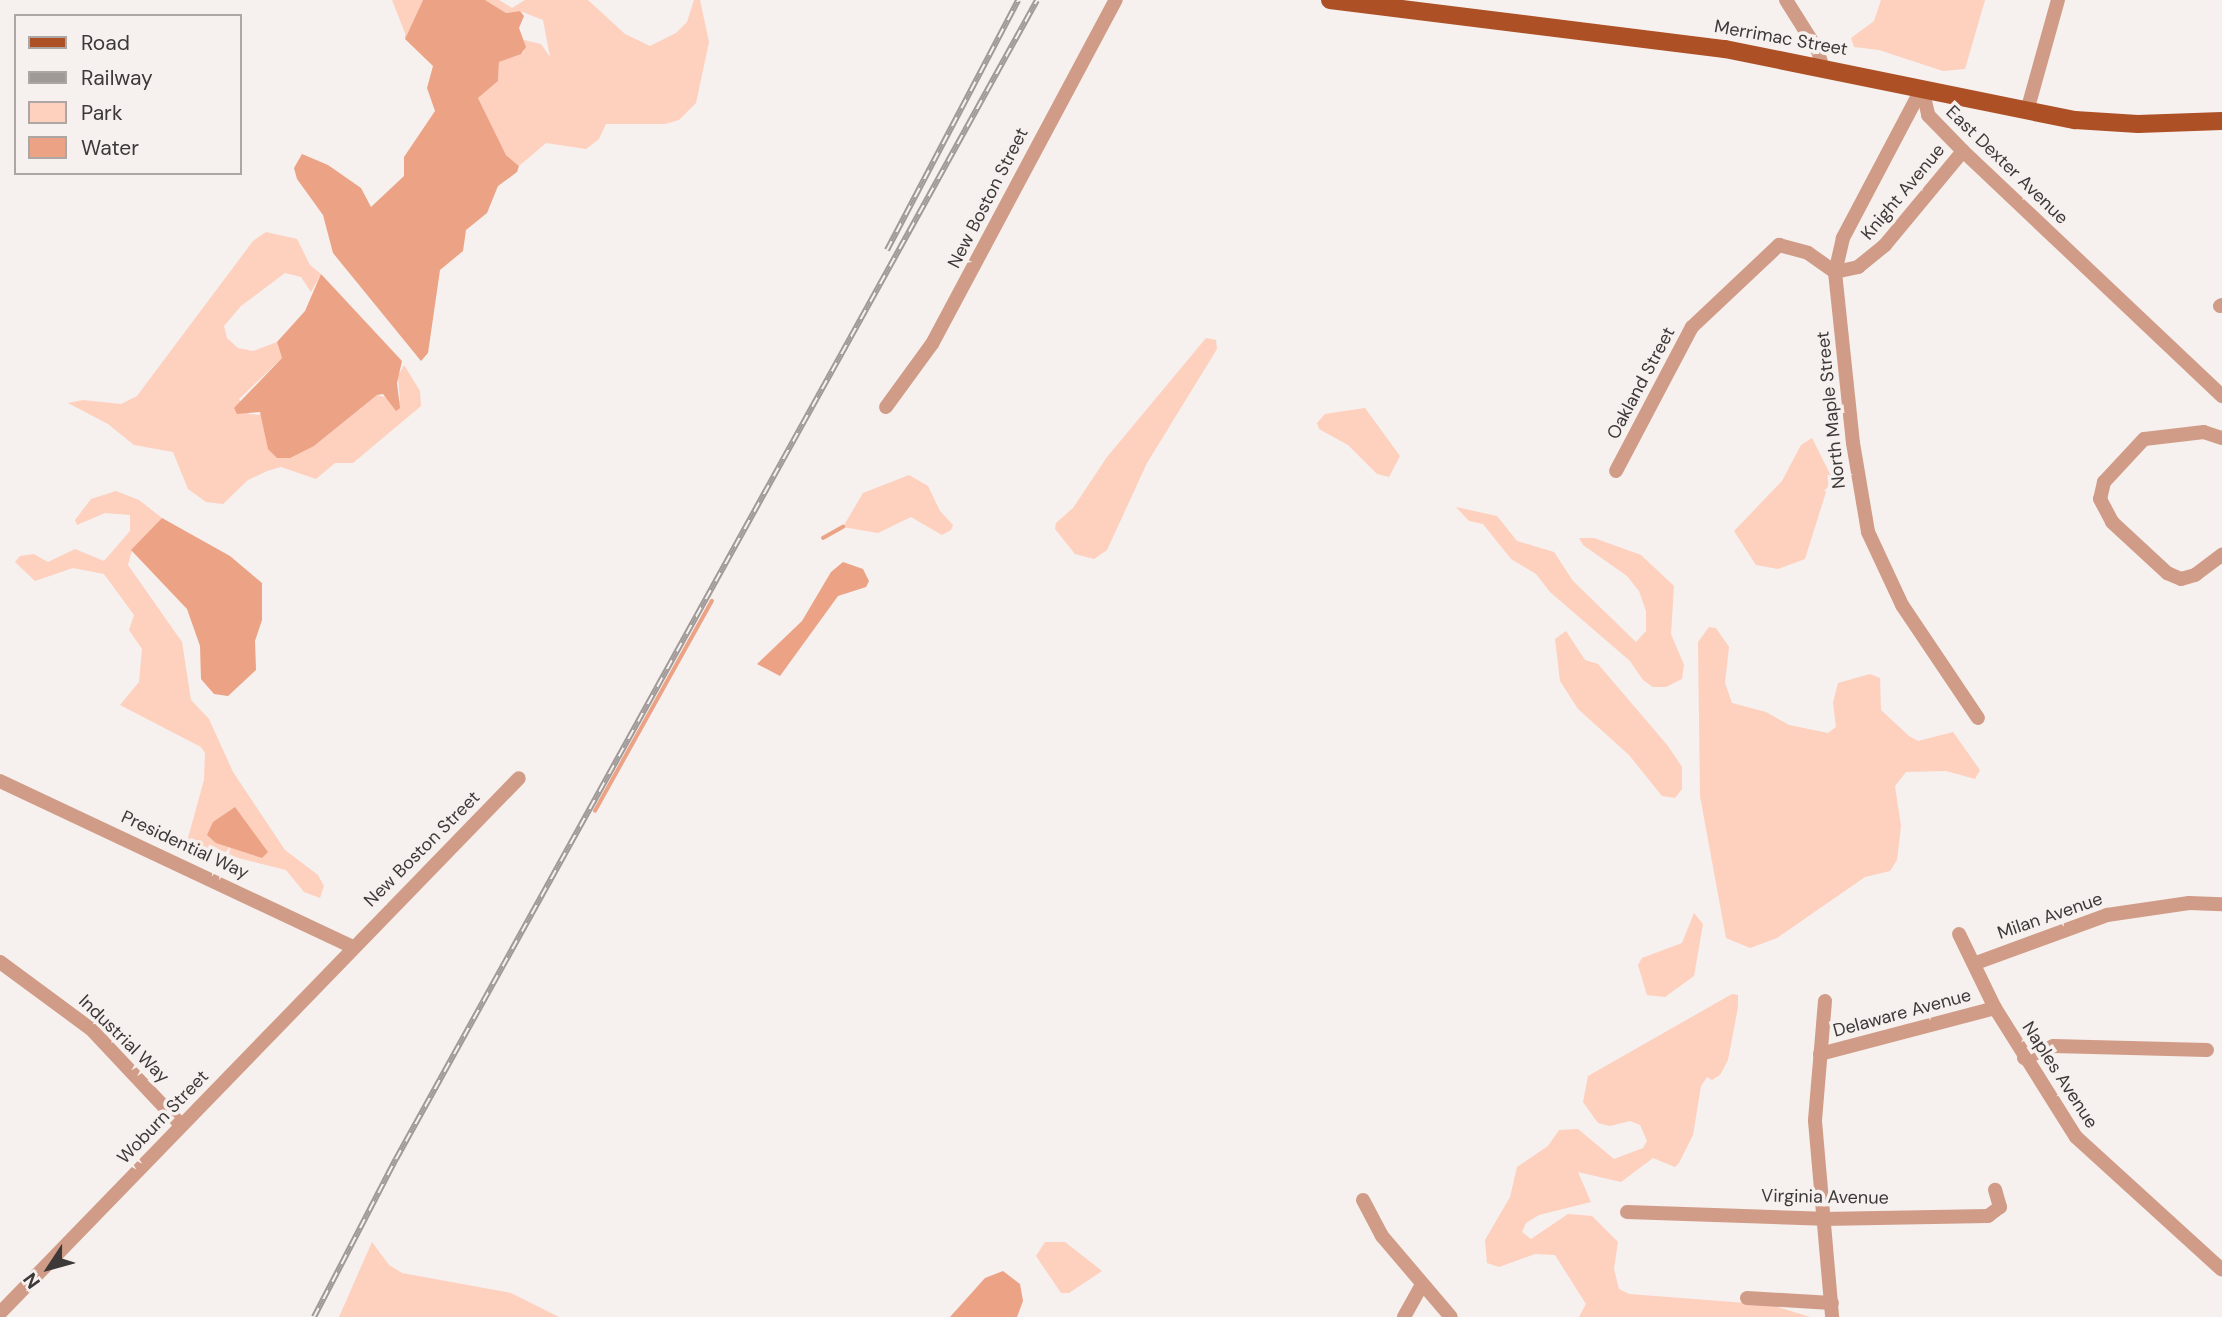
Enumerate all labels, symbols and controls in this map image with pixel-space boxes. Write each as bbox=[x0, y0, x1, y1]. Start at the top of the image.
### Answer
legend bbox=[14, 14, 242, 175]
street label: Merrimac Street bbox=[1713, 16, 1849, 60]
text: Road bbox=[81, 29, 130, 57]
text: Railway bbox=[81, 64, 153, 92]
text: Park bbox=[81, 99, 122, 127]
street label: East Dexter Avenue bbox=[1942, 101, 2072, 229]
street label: New Boston Street bbox=[943, 124, 1033, 272]
text: Water bbox=[81, 134, 139, 162]
street label: Knight Avenue bbox=[1857, 140, 1949, 244]
street label: Oakland Street bbox=[1602, 323, 1680, 443]
street label: North Maple Street bbox=[1812, 330, 1850, 490]
street label: New Boston Street bbox=[360, 787, 484, 911]
street label: Presidential Way bbox=[118, 806, 252, 884]
street label: Milan Avenue bbox=[1995, 888, 2105, 944]
street label: Delaware Avenue bbox=[1831, 984, 1973, 1042]
street label: Industrial Way bbox=[74, 990, 174, 1088]
street label: Naples Avenue bbox=[2018, 1018, 2102, 1132]
street label: Woburn Street bbox=[113, 1066, 213, 1168]
street label: Virginia Avenue bbox=[1761, 1185, 1889, 1209]
north arrow bbox=[14, 1233, 84, 1303]
text: N bbox=[17, 1268, 46, 1294]

